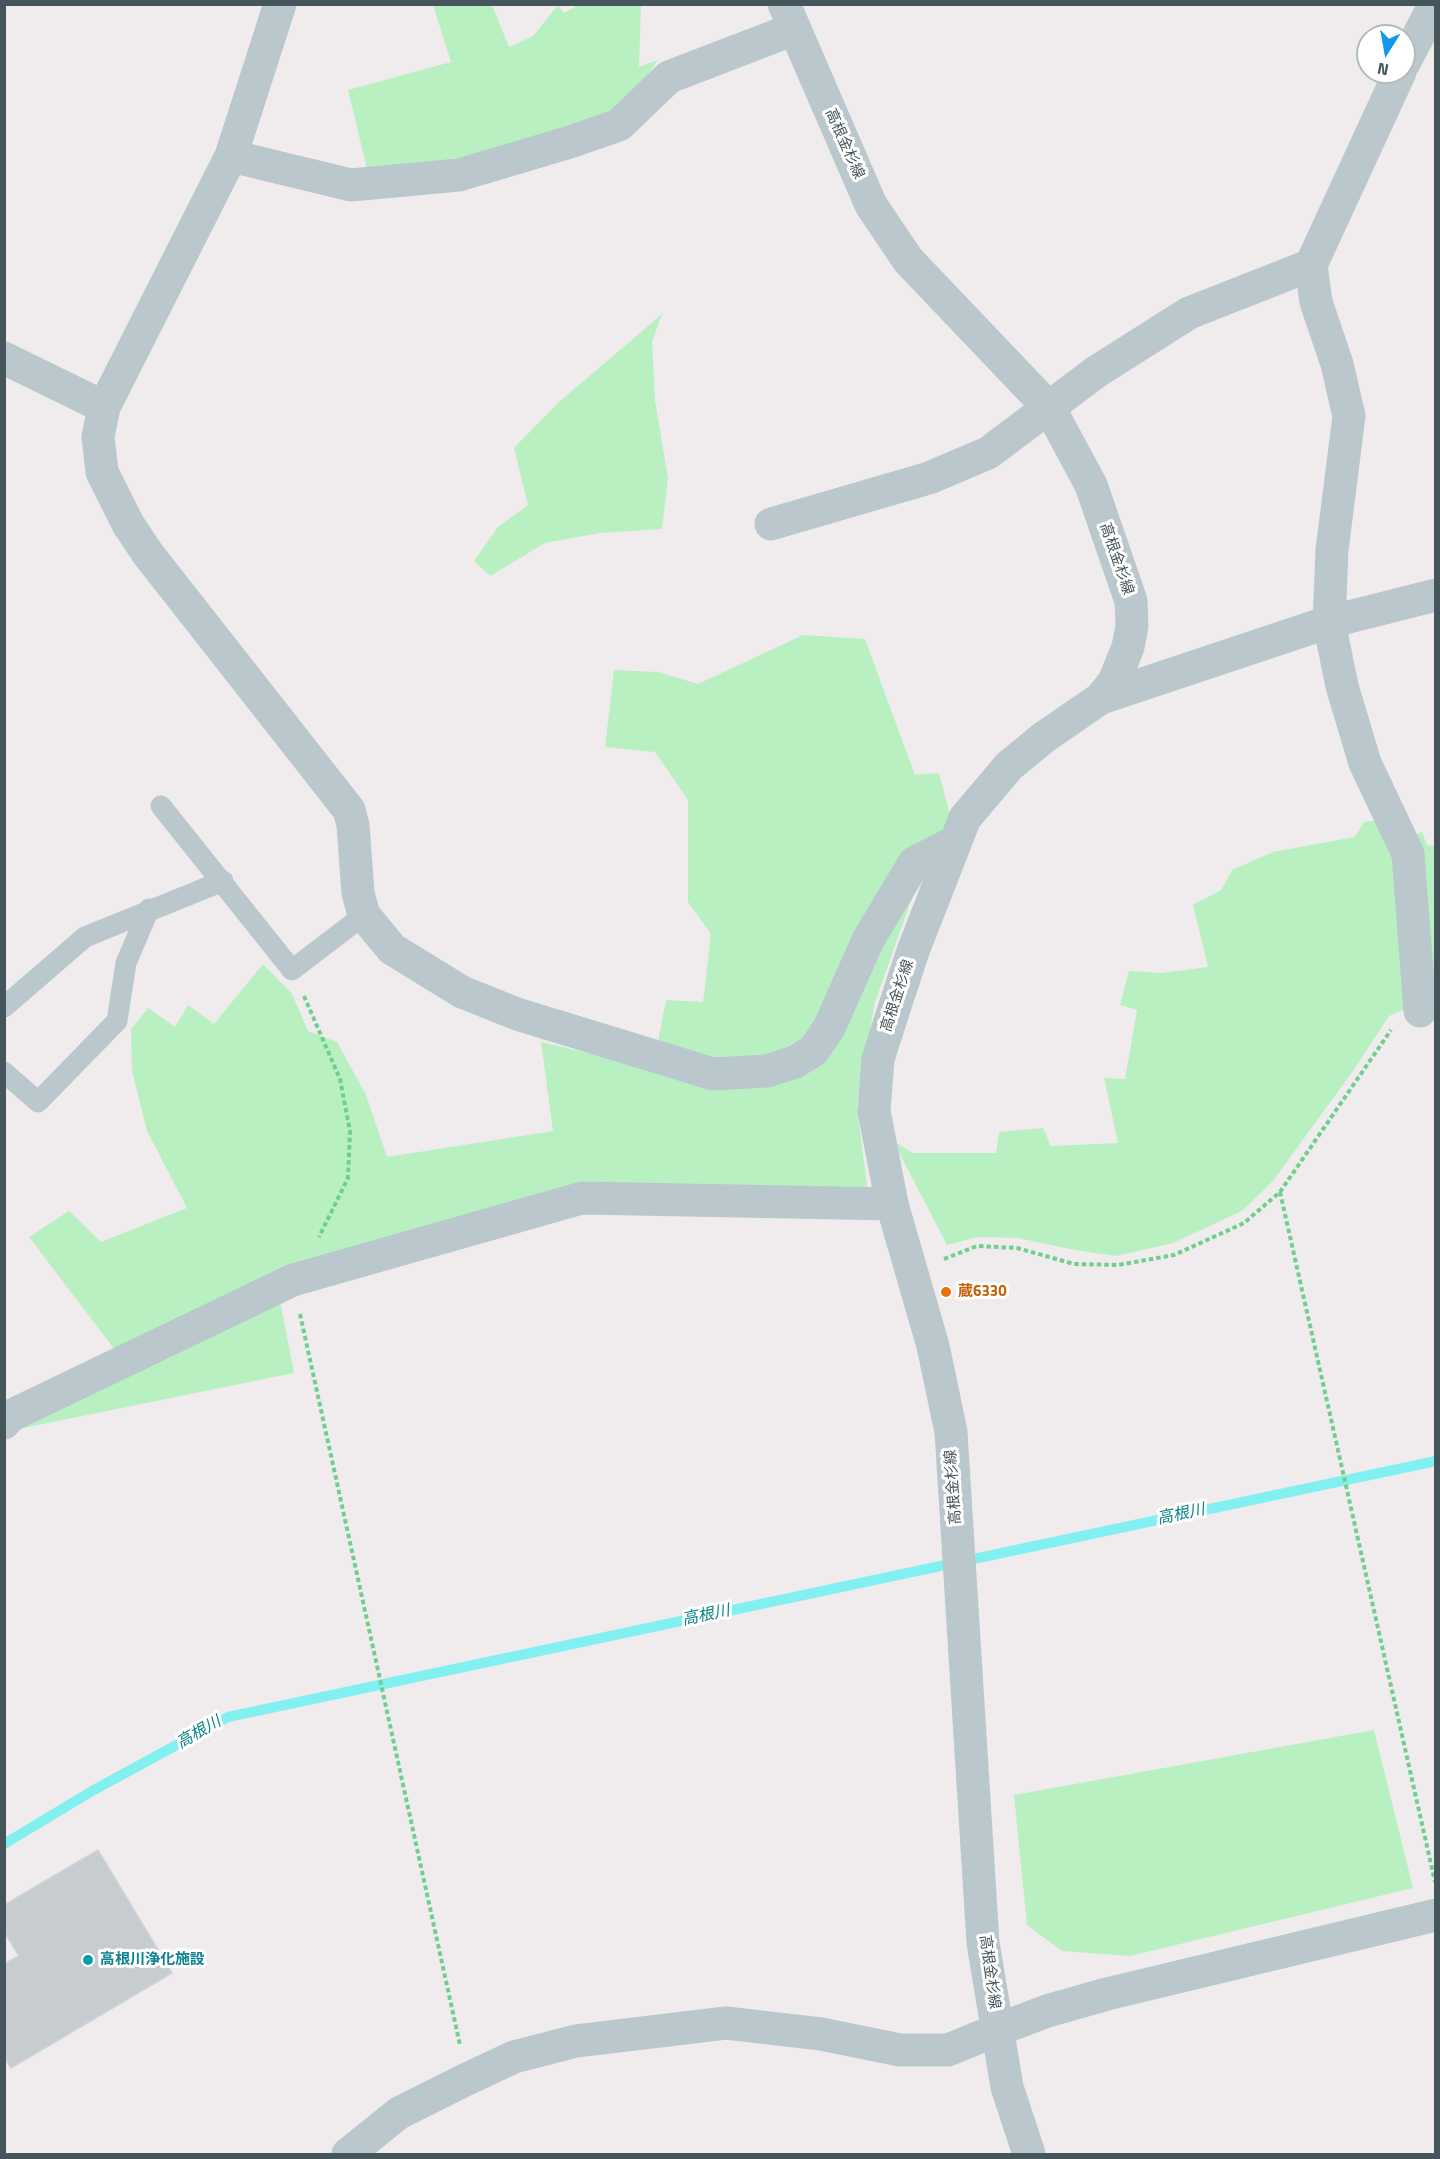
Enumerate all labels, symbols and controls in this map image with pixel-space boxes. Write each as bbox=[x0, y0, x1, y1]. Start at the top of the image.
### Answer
north arrow bbox=[1356, 24, 1416, 84]
text: N bbox=[1375, 57, 1391, 83]
street label: 高根金杉線 bbox=[821, 106, 867, 182]
street label: 高根金杉線 bbox=[1095, 521, 1137, 597]
street label: 高根金杉線 bbox=[878, 958, 918, 1034]
place label: 蔵6330 bbox=[958, 1283, 1007, 1301]
marker: 蔵6330 bbox=[939, 1285, 953, 1299]
street label: 高根金杉線 bbox=[942, 1449, 966, 1525]
water label: 高根川 bbox=[1156, 1501, 1206, 1529]
water label: 高根川 bbox=[681, 1602, 731, 1630]
water label: 高根川 bbox=[173, 1713, 225, 1753]
street label: 高根金杉線 bbox=[975, 1934, 1003, 2010]
place label: 高根川浄化施設 bbox=[100, 1951, 205, 1969]
marker: 高根川浄化施設 bbox=[81, 1953, 95, 1967]

